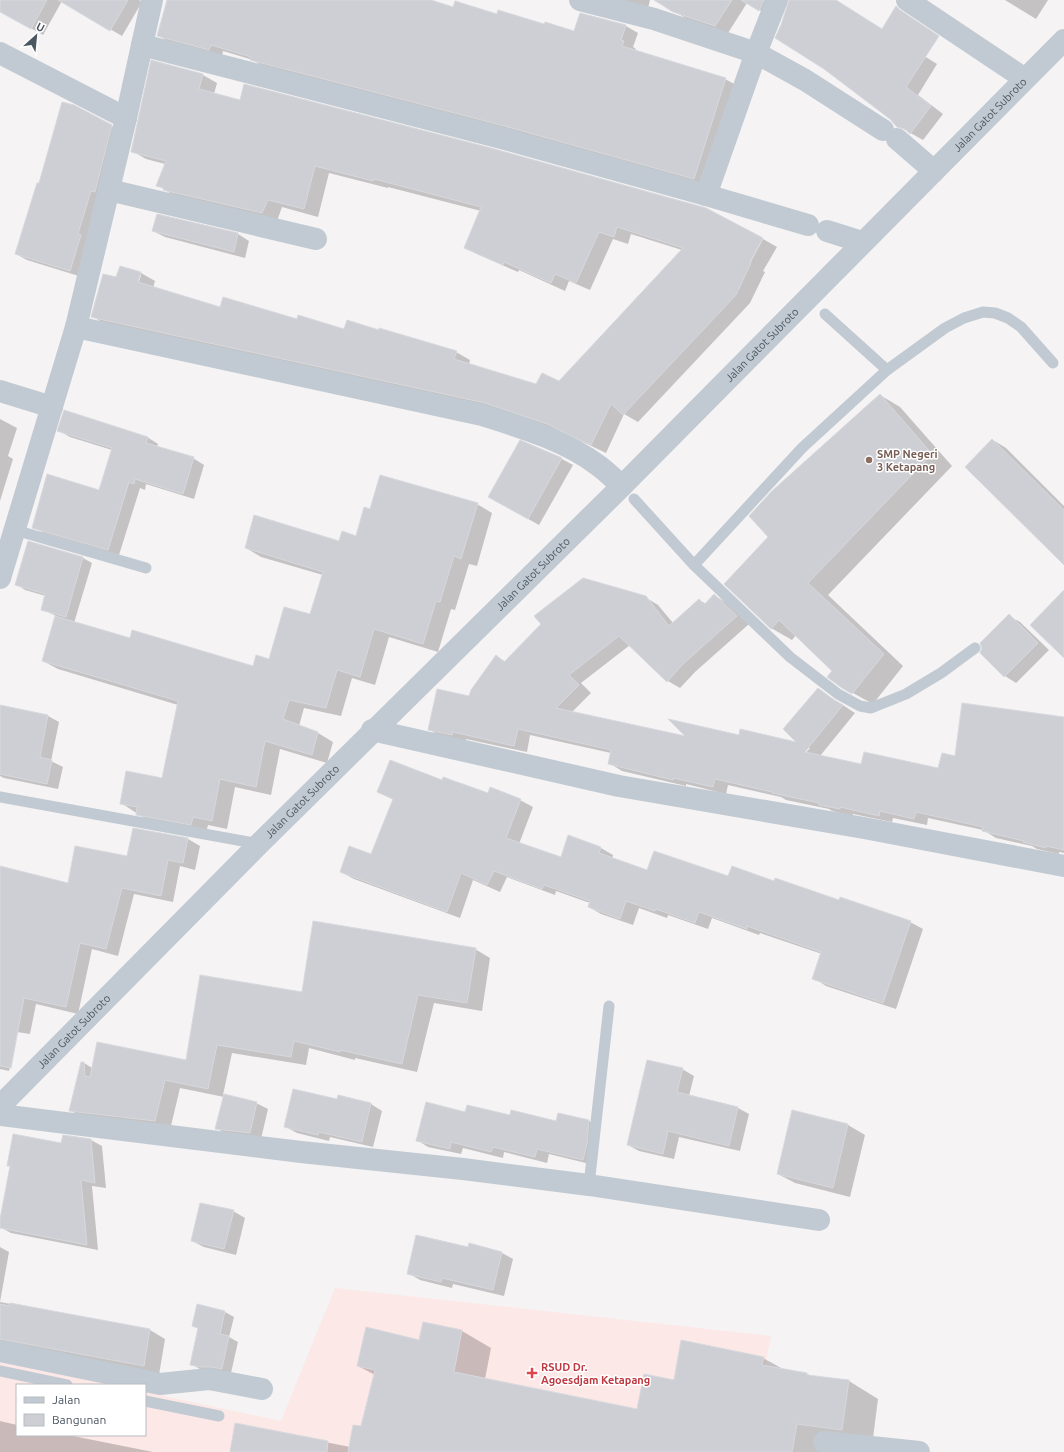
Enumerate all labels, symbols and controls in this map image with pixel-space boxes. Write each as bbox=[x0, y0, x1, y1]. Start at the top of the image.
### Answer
north arrow bbox=[16, 16, 56, 56]
text: U bbox=[34, 20, 47, 34]
street label: Jalan Gatot Subroto bbox=[951, 75, 1029, 154]
street label: Jalan Gatot Subroto bbox=[723, 305, 801, 384]
place label: SMP Negeri 3 Ketapang bbox=[877, 448, 938, 473]
marker: SMP Negeri 3 Ketapang bbox=[864, 455, 874, 465]
street label: Jalan Gatot Subroto bbox=[493, 535, 572, 613]
street label: Jalan Gatot Subroto bbox=[263, 762, 342, 840]
street label: Jalan Gatot Subroto bbox=[35, 992, 113, 1071]
place label: RSUD Dr. Agoesdjam Ketapang bbox=[541, 1361, 650, 1386]
marker: RSUD Dr. Agoesdjam Ketapang bbox=[526, 1367, 538, 1379]
legend bbox=[16, 1384, 146, 1436]
text: Jalan bbox=[52, 1393, 80, 1406]
text: Bangunan bbox=[52, 1413, 106, 1426]

